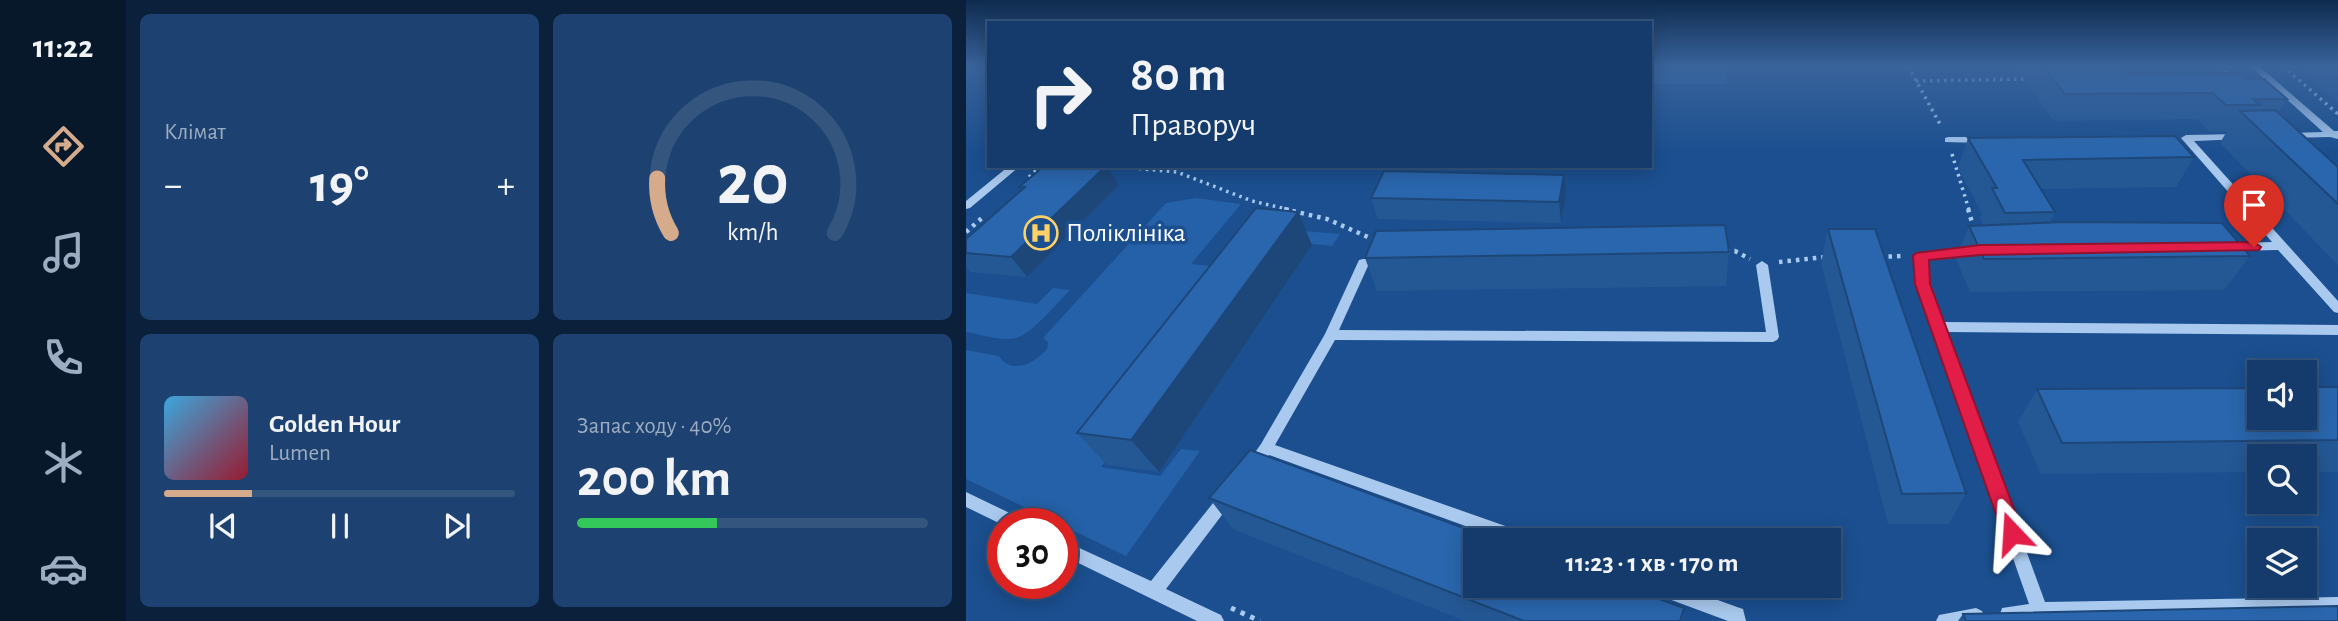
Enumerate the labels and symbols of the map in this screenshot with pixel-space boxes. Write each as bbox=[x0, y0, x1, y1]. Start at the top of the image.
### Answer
pin bbox=[2224, 175, 2284, 247]
hospital icon: Поліклініка bbox=[1022, 214, 1060, 252]
place label: Поліклініка bbox=[1066, 220, 1186, 246]
position arrow bbox=[1975, 496, 2049, 570]
speed limit sign: 30 bbox=[987, 508, 1078, 599]

